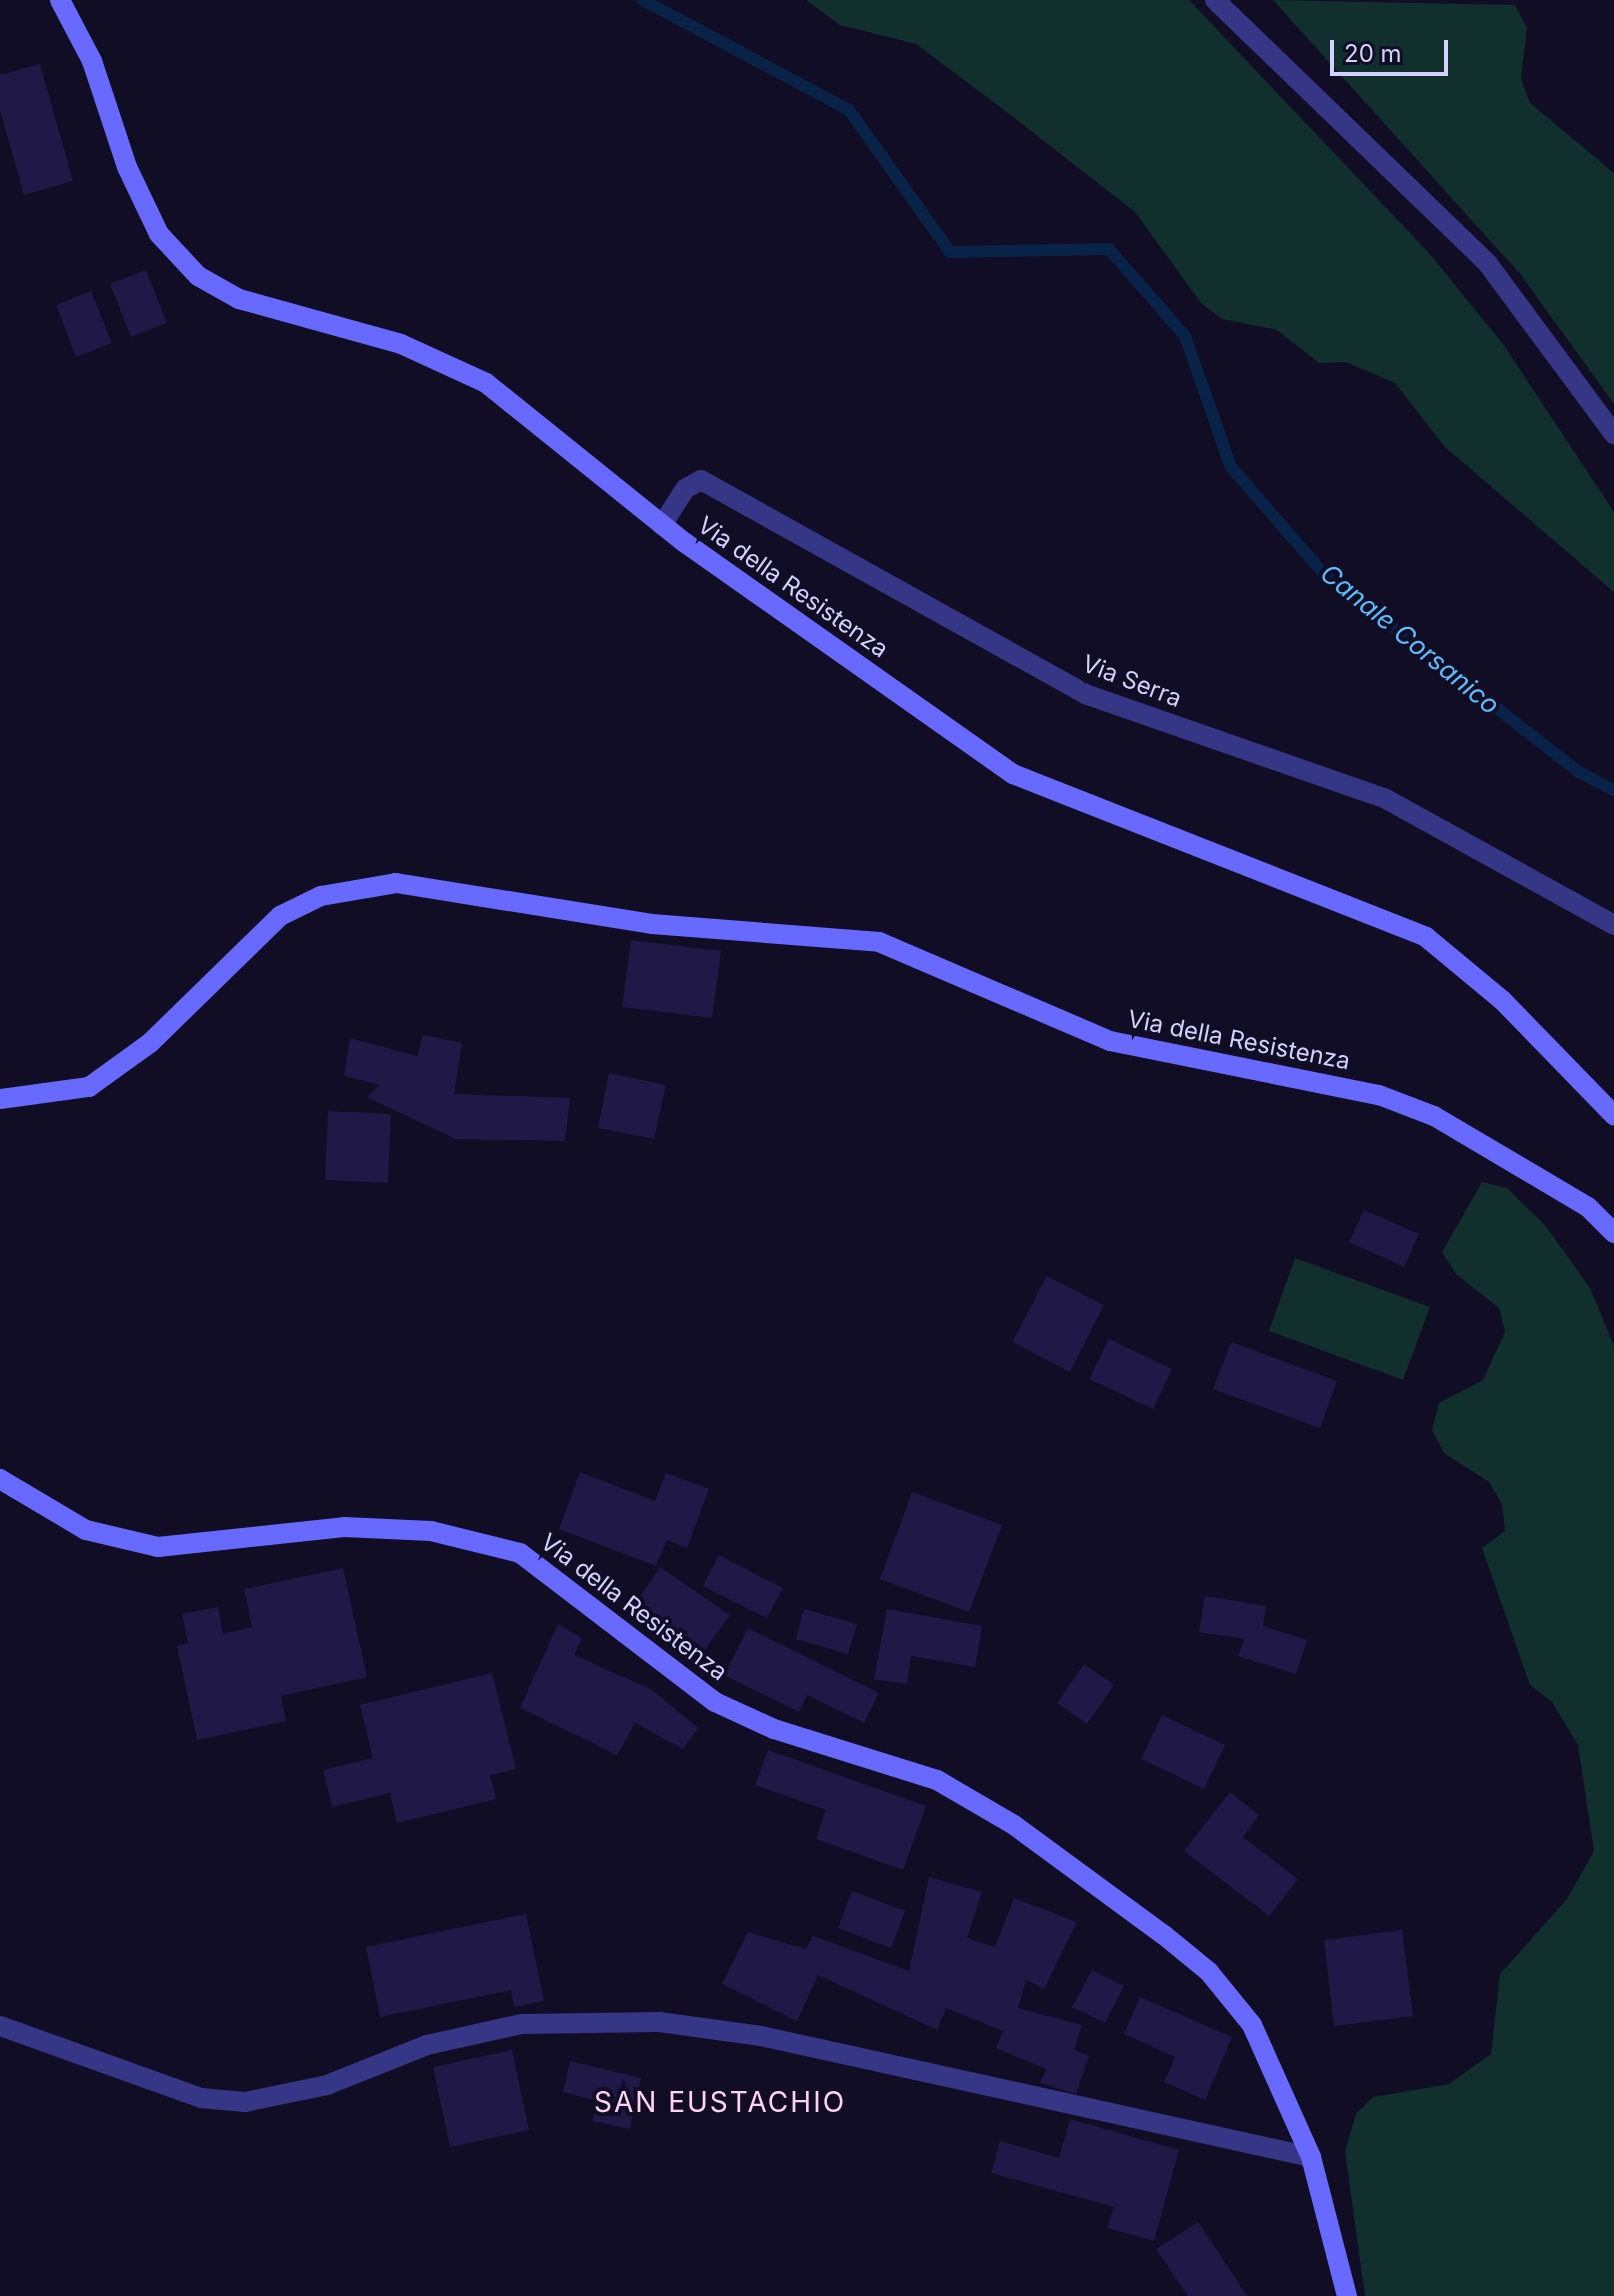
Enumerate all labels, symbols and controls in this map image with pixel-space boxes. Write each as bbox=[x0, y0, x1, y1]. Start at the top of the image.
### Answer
scale bar bbox=[1334, 24, 1452, 74]
text: 20 m bbox=[1344, 39, 1402, 68]
street label: Via della Resistenza bbox=[692, 510, 894, 664]
water label: Canale Corsanico bbox=[1314, 557, 1506, 721]
street label: Via Serra bbox=[1078, 649, 1186, 713]
street label: Via della Resistenza bbox=[1125, 1004, 1353, 1076]
street label: Via della Resistenza bbox=[535, 1528, 733, 1686]
district label: SAN EUSTACHIO bbox=[594, 2085, 846, 2119]

